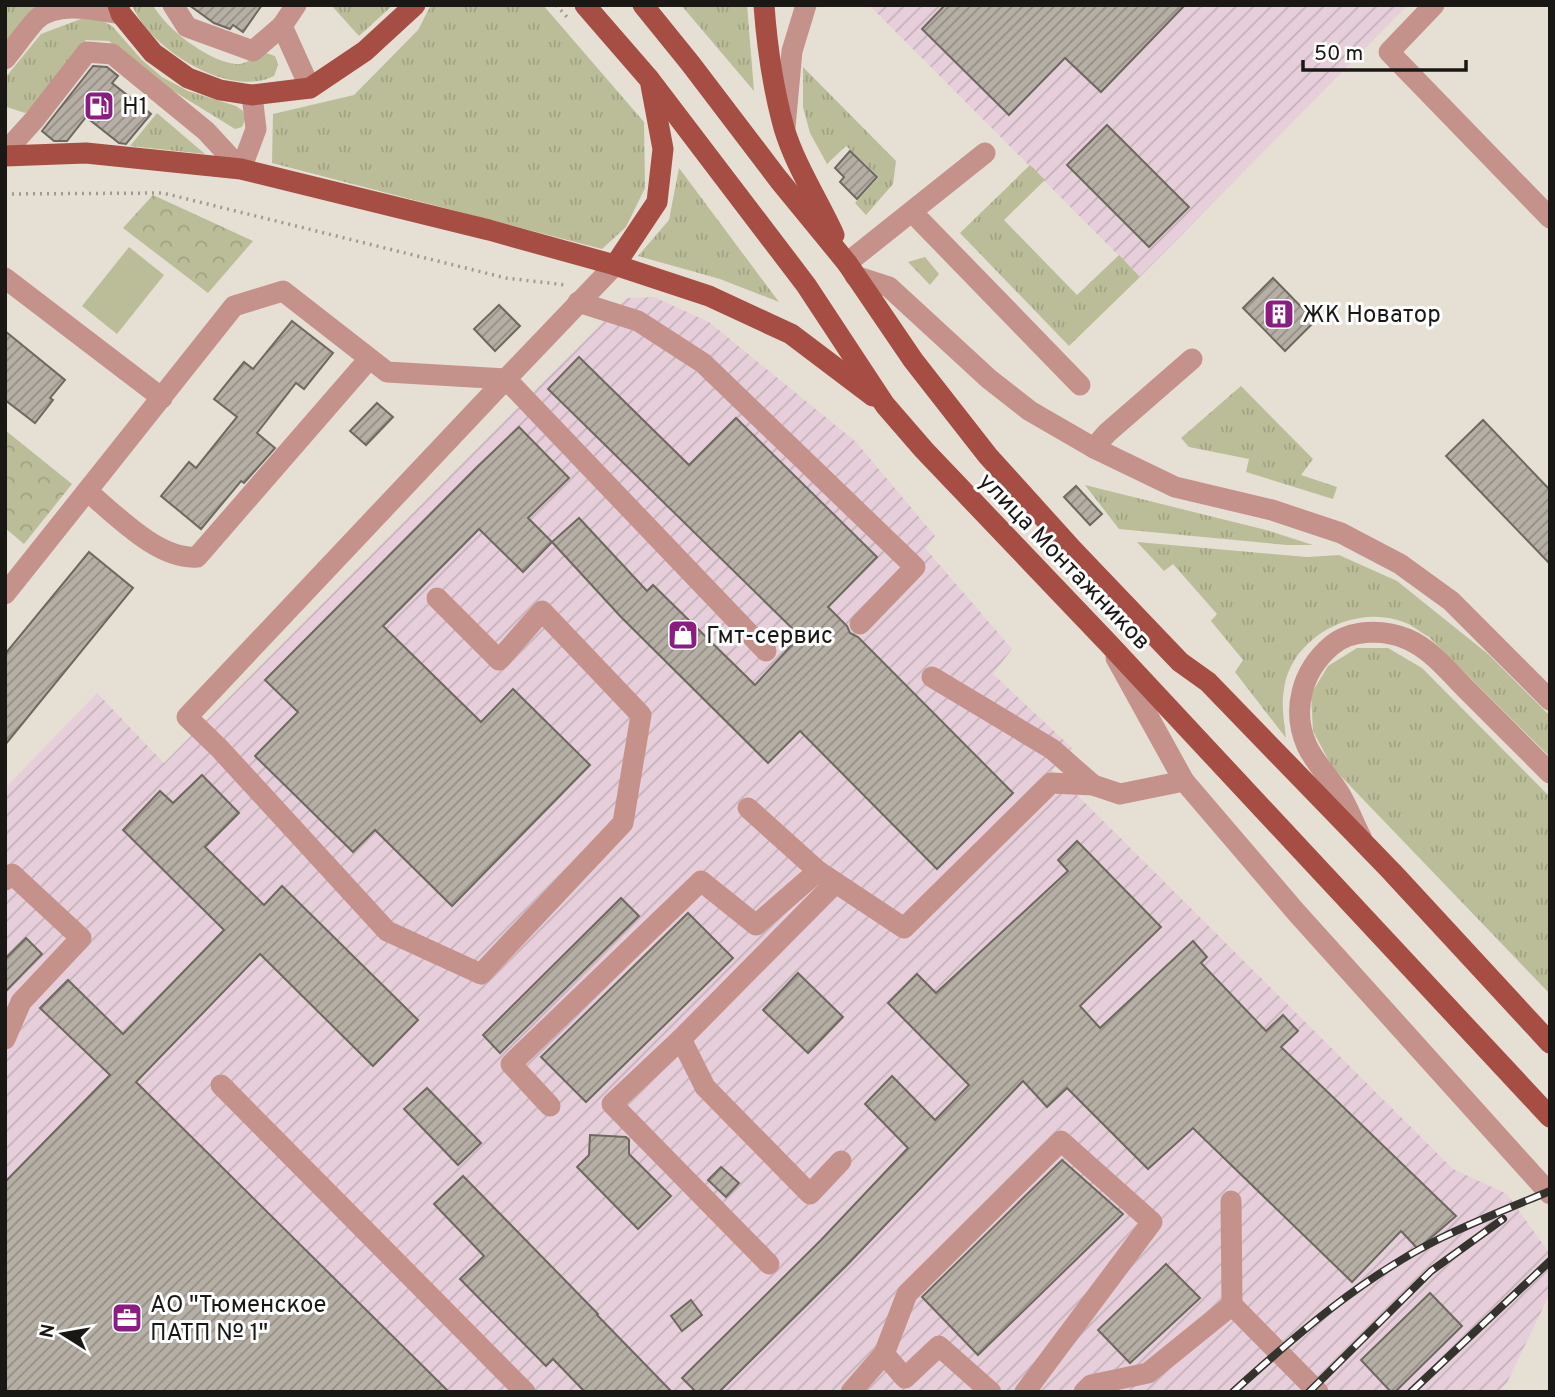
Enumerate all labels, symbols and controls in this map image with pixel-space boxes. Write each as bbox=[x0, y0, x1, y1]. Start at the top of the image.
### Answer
scale bar bbox=[1303, 28, 1466, 72]
text: 50 m bbox=[1314, 41, 1363, 68]
fuel station icon: Н1 bbox=[82, 89, 116, 123]
place label: Н1 bbox=[122, 93, 148, 123]
building icon: ЖК Новатор bbox=[1262, 297, 1296, 331]
place label: ЖК Новатор bbox=[1302, 301, 1441, 331]
street label: улица Монтажников bbox=[971, 467, 1156, 657]
shop icon: Гмт-сервис bbox=[666, 618, 700, 652]
place label: Гмт-сервис bbox=[706, 622, 833, 652]
place label: АО "Тюменское ПАТП № 1" bbox=[150, 1291, 326, 1349]
north arrow bbox=[28, 1299, 98, 1369]
office icon: АО "Тюменское ПАТП № 1" bbox=[110, 1301, 144, 1335]
text: N bbox=[35, 1322, 61, 1340]

